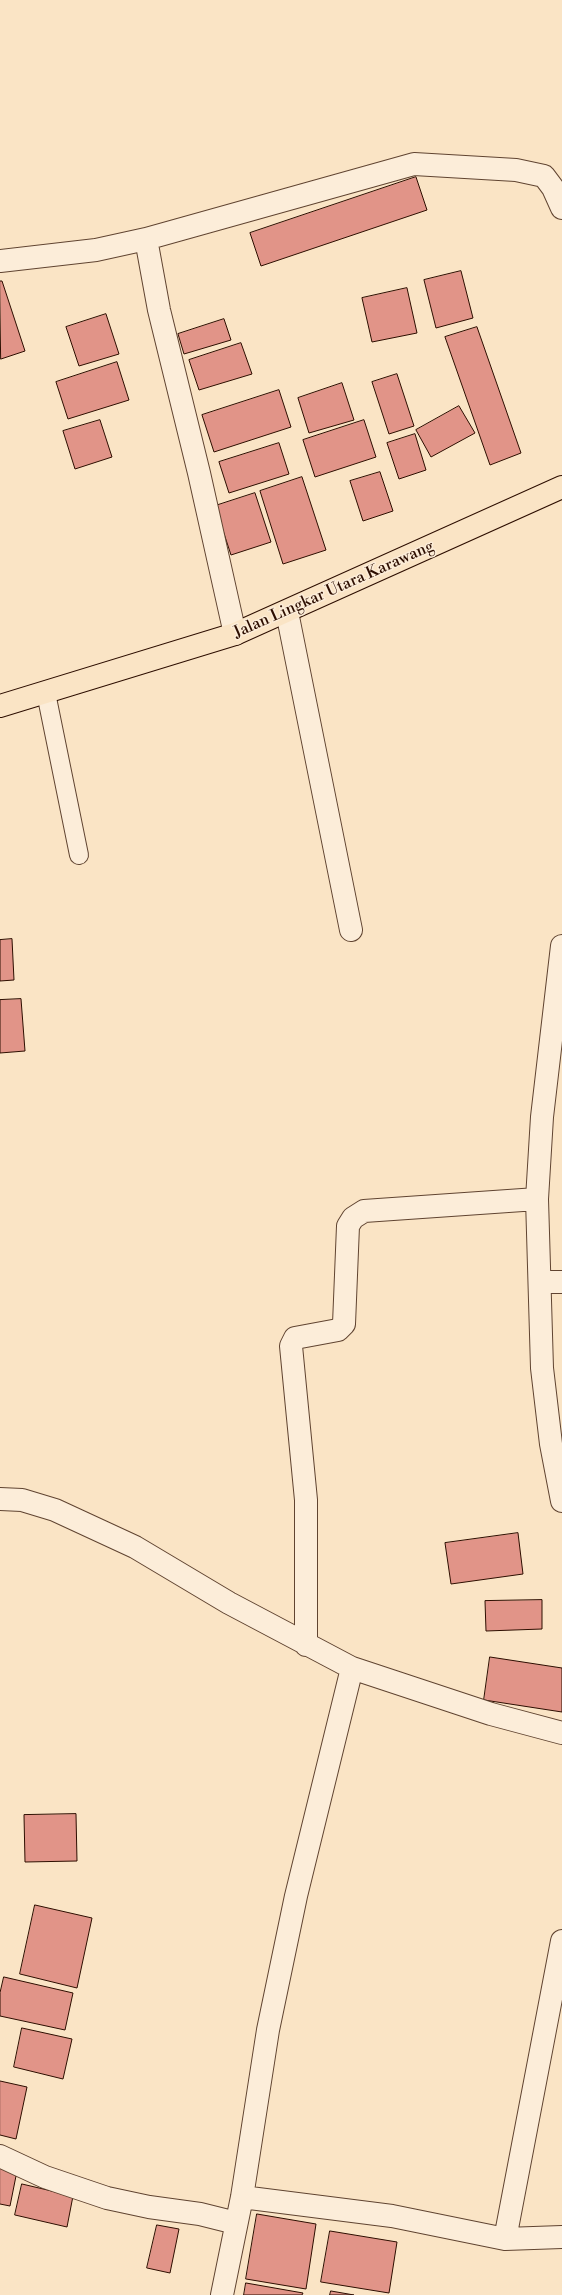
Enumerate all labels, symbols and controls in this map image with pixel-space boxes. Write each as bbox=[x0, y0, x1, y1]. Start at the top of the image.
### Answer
street label: Jalan Lingkar Utara Karawang bbox=[231, 537, 437, 643]

